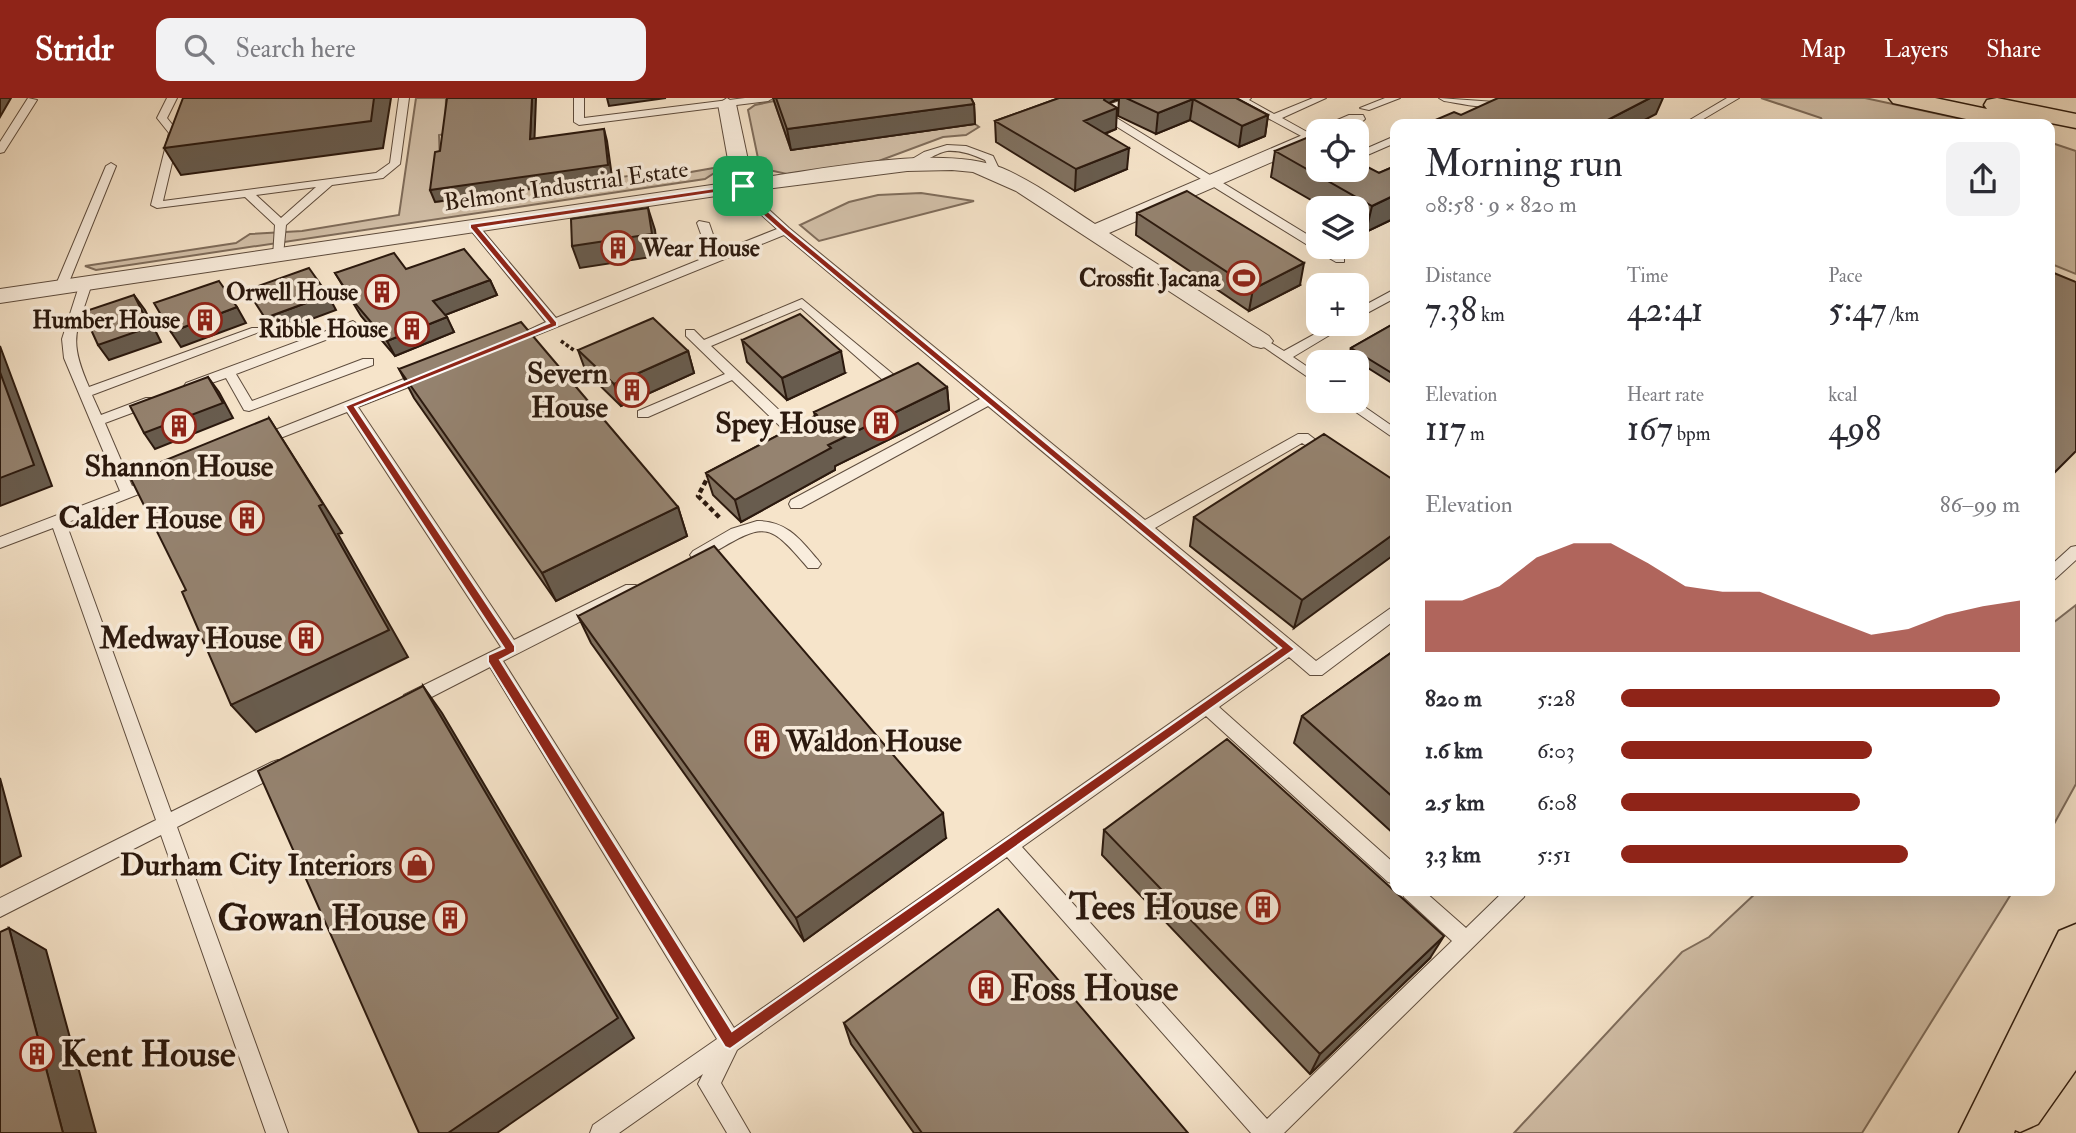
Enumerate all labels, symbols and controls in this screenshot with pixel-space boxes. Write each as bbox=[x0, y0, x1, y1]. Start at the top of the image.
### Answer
search box bbox=[156, 18, 646, 81]
text: Stridr bbox=[35, 29, 114, 70]
icon: search bbox=[180, 30, 218, 68]
text: Search here bbox=[236, 33, 356, 65]
text: Map bbox=[1801, 34, 1846, 65]
text: Layers bbox=[1884, 34, 1948, 65]
text: Share bbox=[1986, 34, 2041, 65]
map controls bbox=[1306, 119, 1369, 413]
button: locate bbox=[1306, 119, 1369, 182]
text: Morning run bbox=[1425, 140, 1623, 188]
button: share bbox=[1946, 142, 2020, 216]
street label: Belmont Industrial Estate bbox=[442, 153, 690, 219]
pin bbox=[713, 156, 773, 216]
icon: arrive bbox=[724, 167, 762, 205]
text: 08:58 · 9 × 820 m bbox=[1425, 190, 1577, 219]
button: layers bbox=[1306, 196, 1369, 259]
building icon: Wear House bbox=[599, 229, 637, 267]
place label: Wear House bbox=[641, 233, 760, 264]
sports icon: Crossfit Jacana bbox=[1225, 259, 1263, 297]
place label: Crossfit Jacana bbox=[1079, 263, 1221, 294]
text: Distance bbox=[1425, 264, 1491, 288]
text: Time bbox=[1627, 264, 1668, 288]
text: Pace bbox=[1828, 264, 1862, 288]
building icon: Orwell House bbox=[363, 273, 401, 311]
button: + bbox=[1306, 273, 1369, 336]
place label: Orwell House bbox=[226, 277, 358, 308]
text: 7.38 bbox=[1425, 288, 1477, 332]
text: 42:41 bbox=[1627, 288, 1703, 332]
text: 5:47 bbox=[1828, 288, 1887, 332]
building icon: Humber House bbox=[186, 301, 224, 339]
text: km bbox=[1477, 303, 1505, 327]
text: /km bbox=[1887, 303, 1919, 327]
place label: Humber House bbox=[32, 305, 180, 336]
building icon: Ribble House bbox=[393, 310, 431, 348]
place label: Ribble House bbox=[258, 314, 388, 345]
button: − bbox=[1306, 350, 1369, 413]
place label: Severn House bbox=[527, 355, 609, 426]
building icon: Severn House bbox=[613, 371, 651, 409]
text: Elevation bbox=[1425, 383, 1497, 407]
text: Heart rate bbox=[1627, 383, 1704, 407]
text: kcal bbox=[1828, 383, 1857, 407]
building icon: Spey House bbox=[862, 404, 900, 442]
place label: Spey House bbox=[715, 405, 856, 442]
building icon: Shannon House bbox=[160, 407, 198, 445]
text: 117 bbox=[1425, 407, 1466, 451]
text: 167 bbox=[1627, 407, 1673, 451]
text: 498 bbox=[1828, 407, 1882, 451]
text: m bbox=[1466, 422, 1485, 446]
text: bpm bbox=[1673, 422, 1710, 446]
place label: Shannon House bbox=[85, 448, 274, 485]
text: Elevation bbox=[1425, 490, 1513, 519]
text: 86–99 m bbox=[1940, 490, 2020, 519]
building icon: Calder House bbox=[228, 499, 266, 537]
place label: Calder House bbox=[58, 500, 222, 537]
building icon: Medway House bbox=[287, 619, 325, 657]
place label: Medway House bbox=[98, 620, 282, 657]
text: 820 m bbox=[1425, 684, 1482, 713]
text: 5:28 bbox=[1537, 684, 1575, 713]
building icon: Waldon House bbox=[743, 722, 781, 760]
place label: Waldon House bbox=[785, 723, 962, 760]
text: 1.6 km bbox=[1425, 736, 1483, 765]
text: 6:03 bbox=[1537, 736, 1575, 765]
text: 2.5 km bbox=[1425, 788, 1485, 817]
text: 6:08 bbox=[1537, 788, 1577, 817]
text: 3.3 km bbox=[1425, 840, 1481, 869]
text: 5:51 bbox=[1537, 840, 1571, 869]
shop icon: Durham City Interiors bbox=[398, 846, 436, 884]
place label: Durham City Interiors bbox=[120, 847, 392, 884]
place label: Tees House bbox=[1068, 884, 1239, 931]
building icon: Tees House bbox=[1244, 888, 1282, 926]
place label: Gowan House bbox=[218, 895, 427, 942]
building icon: Gowan House bbox=[431, 899, 469, 937]
place label: Foss House bbox=[1010, 965, 1179, 1012]
building icon: Foss House bbox=[967, 969, 1005, 1007]
place label: Kent House bbox=[61, 1031, 236, 1078]
building icon: Kent House bbox=[18, 1035, 56, 1073]

